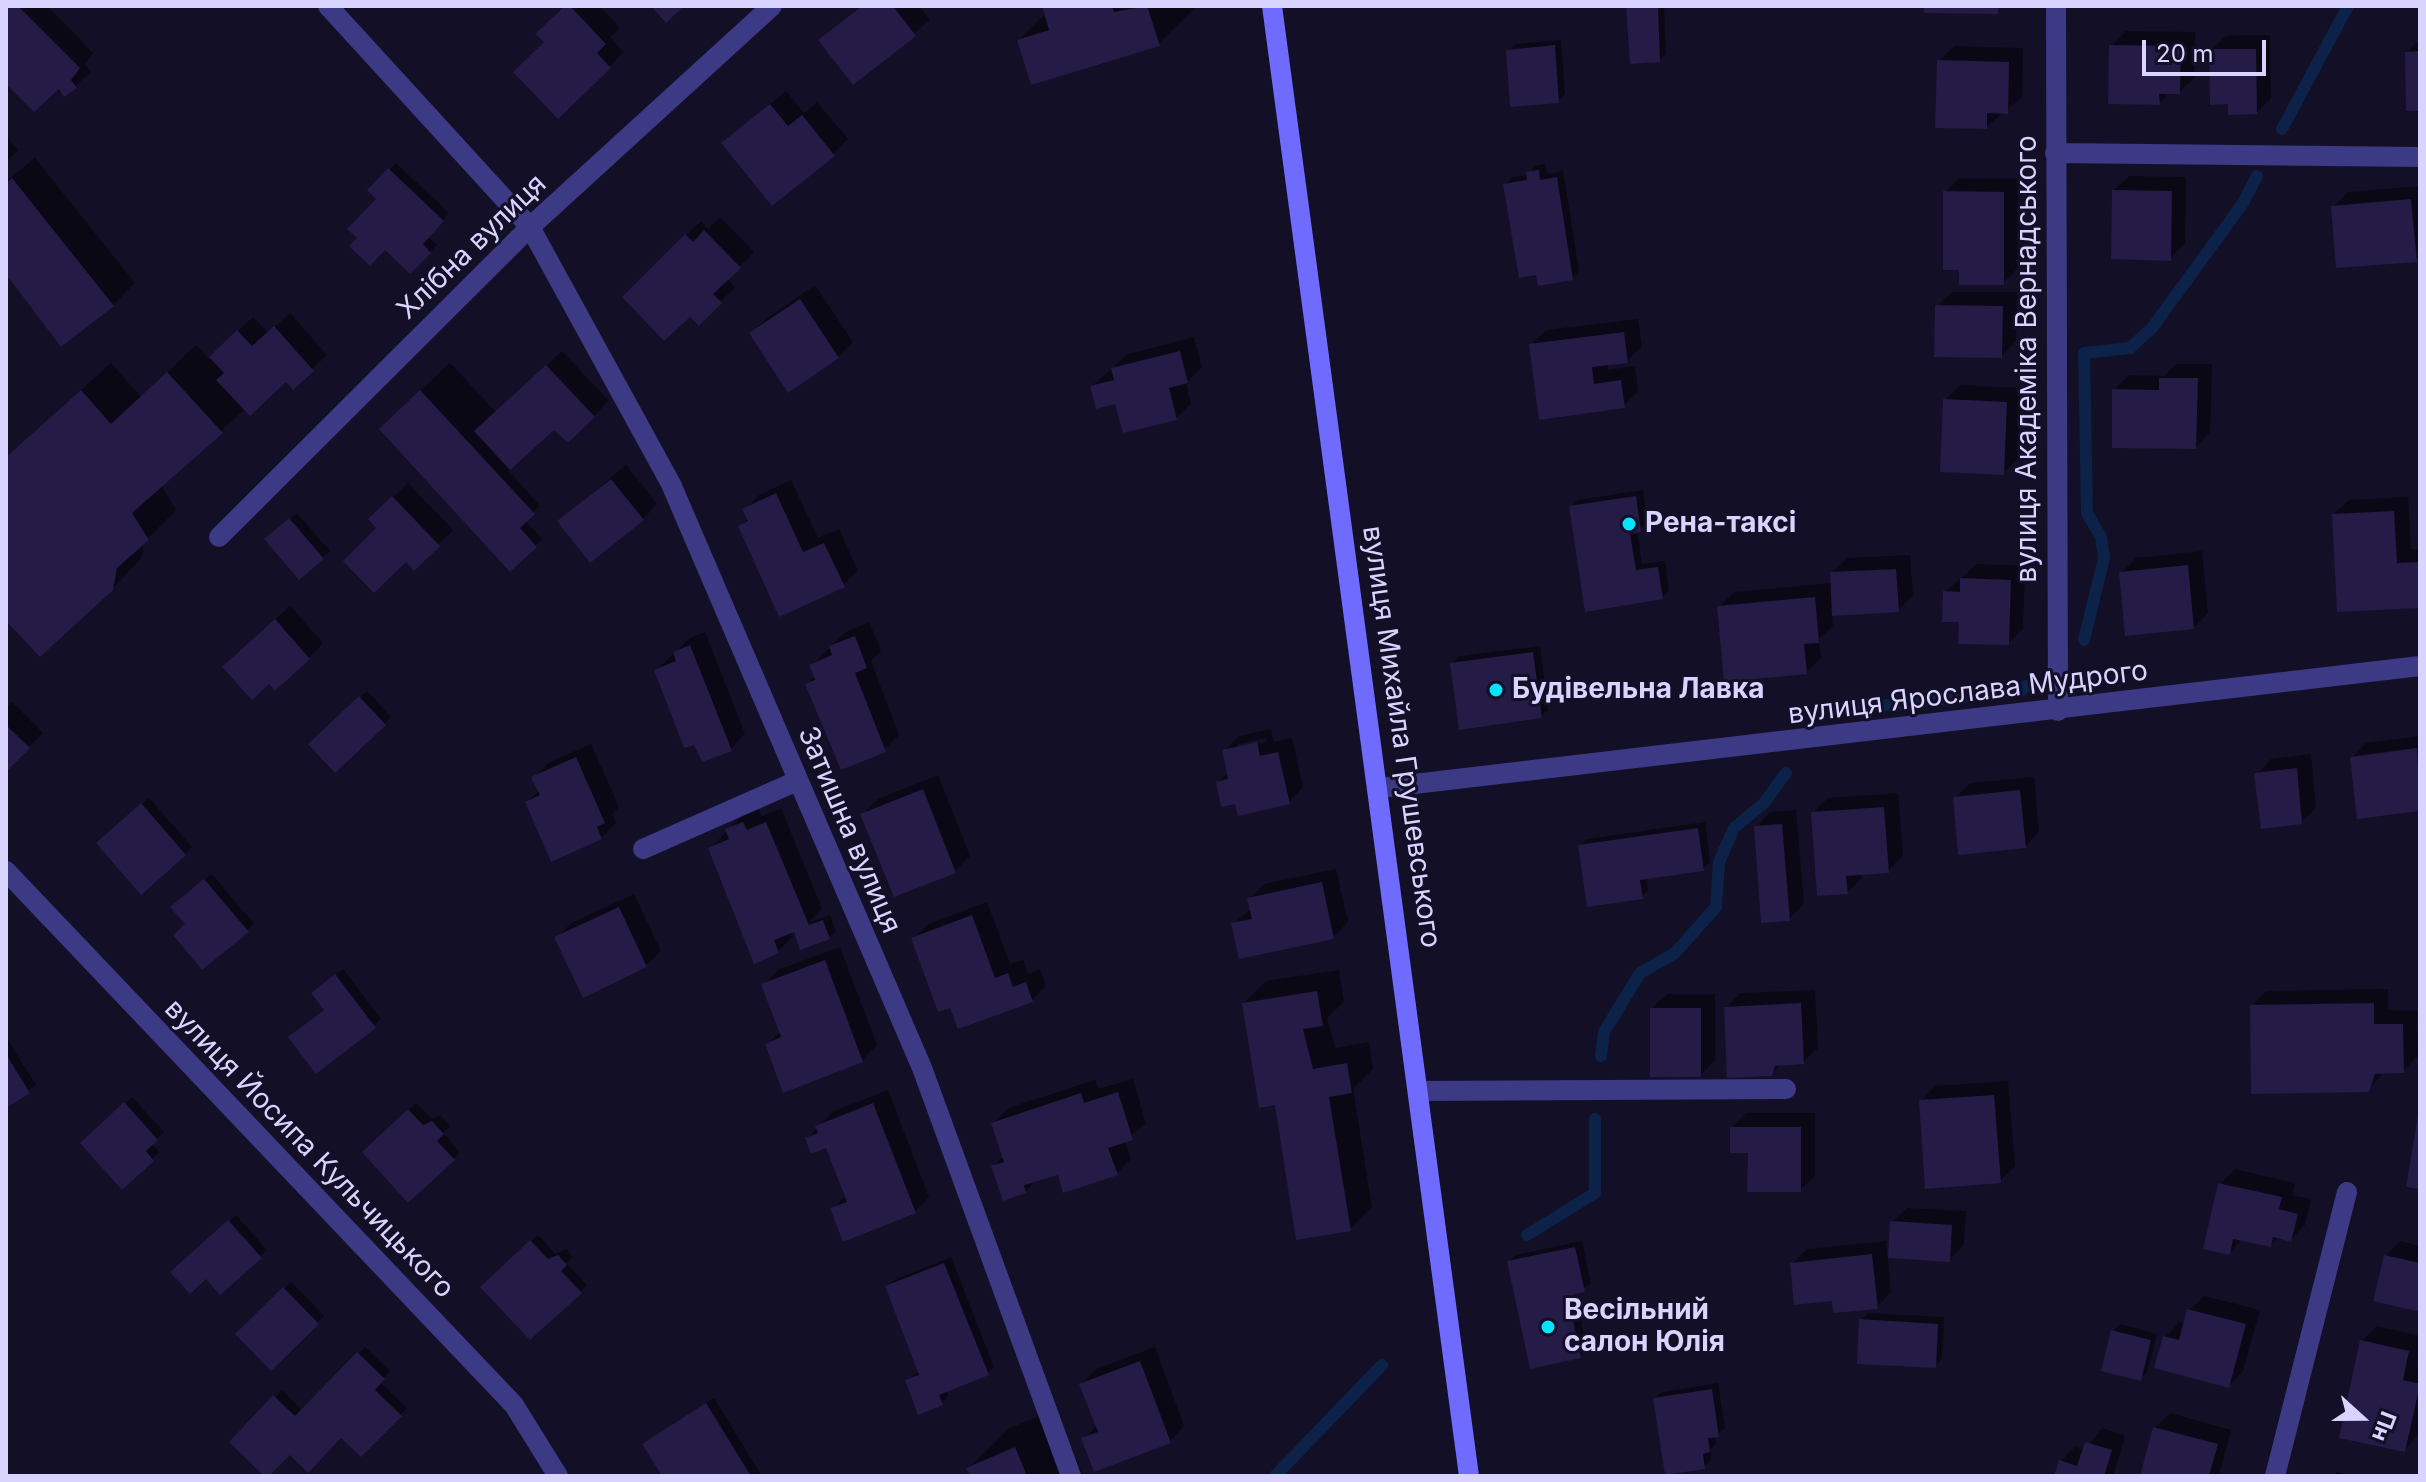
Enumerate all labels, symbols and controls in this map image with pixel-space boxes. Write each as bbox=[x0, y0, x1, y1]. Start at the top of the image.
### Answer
scale bar bbox=[2146, 24, 2270, 74]
text: 20 m bbox=[2156, 39, 2214, 68]
street label: вулиця Академіка Вернадського bbox=[2011, 135, 2045, 583]
street label: Хлібна вулиця bbox=[391, 168, 553, 326]
place label: Рена-таксі bbox=[1645, 507, 1796, 541]
marker: Рена-таксі bbox=[1620, 515, 1638, 533]
street label: вулиця Михайла Грушевського bbox=[1355, 524, 1447, 950]
street label: вулиця Ярослава Мудрого bbox=[1786, 654, 2150, 732]
place label: Будівельна Лавка bbox=[1512, 673, 1765, 707]
marker: Будівельна Лавка bbox=[1487, 681, 1505, 699]
street label: Затишна вулиця bbox=[790, 722, 908, 938]
street label: вулиця Йосипа Кульчицького bbox=[157, 993, 461, 1305]
place label: Весільний салон Юлія bbox=[1564, 1294, 1725, 1360]
marker: Весільний салон Юлія bbox=[1539, 1318, 1557, 1336]
north arrow bbox=[2322, 1378, 2402, 1458]
text: Пн bbox=[2367, 1408, 2402, 1445]

